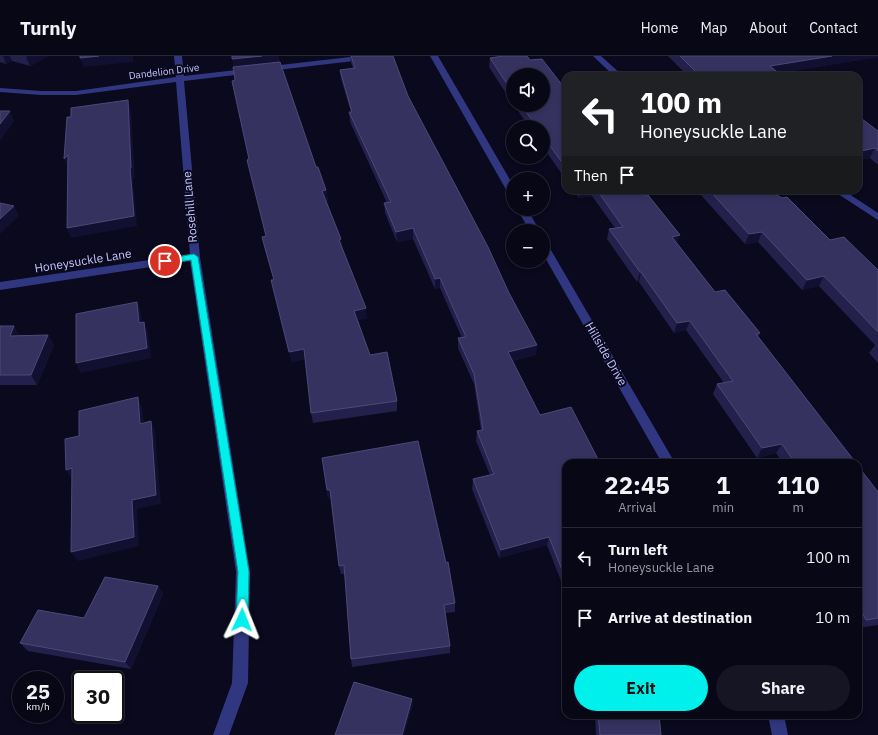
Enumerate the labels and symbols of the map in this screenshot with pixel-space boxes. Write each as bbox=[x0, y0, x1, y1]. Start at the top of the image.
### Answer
street label: Dandelion Drive bbox=[128, 61, 201, 82]
street label: Rosehill Lane bbox=[179, 170, 200, 243]
pin bbox=[148, 244, 182, 278]
street label: Honeysuckle Lane bbox=[33, 245, 133, 276]
street label: Hillside Drive bbox=[582, 319, 631, 389]
position arrow bbox=[221, 599, 263, 641]
speed limit sign: 30 bbox=[72, 671, 124, 723]

